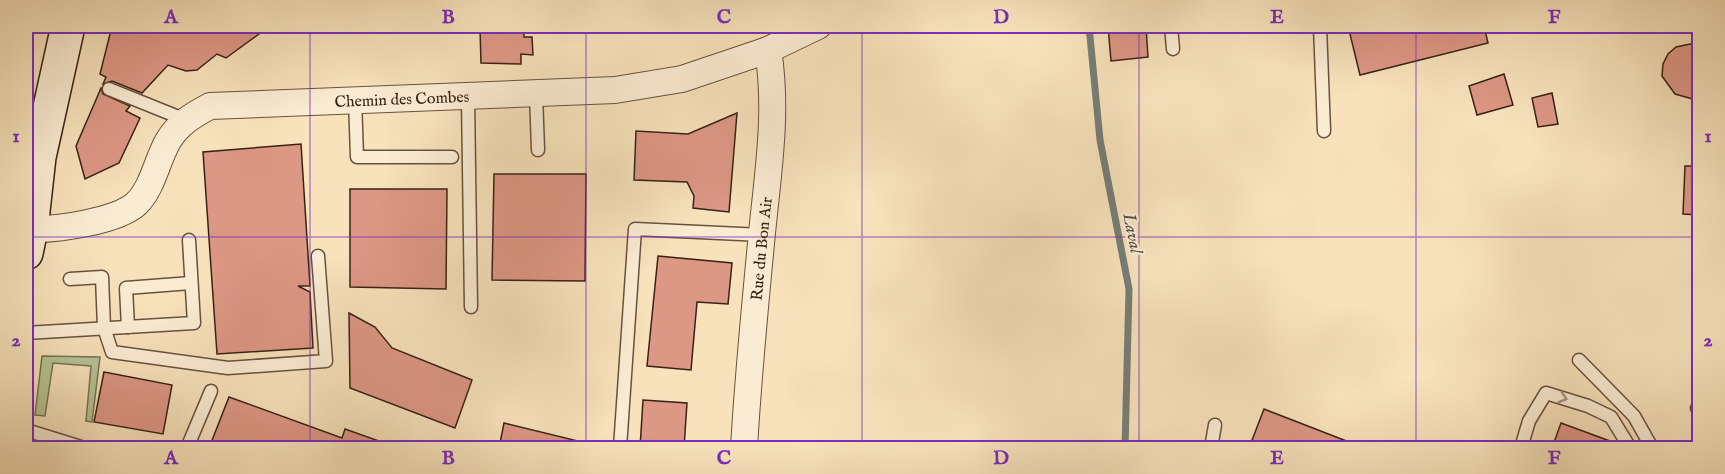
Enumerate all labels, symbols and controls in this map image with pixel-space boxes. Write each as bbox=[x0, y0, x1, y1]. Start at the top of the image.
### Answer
text: A bbox=[163, 5, 179, 30]
text: B bbox=[441, 5, 455, 30]
text: C bbox=[717, 5, 731, 30]
text: D bbox=[993, 5, 1009, 30]
text: E bbox=[1270, 5, 1284, 30]
text: F bbox=[1548, 5, 1561, 30]
street label: Chemin des Combes bbox=[334, 88, 470, 113]
text: 1 bbox=[12, 124, 20, 149]
text: 1 bbox=[1704, 124, 1712, 149]
street label: Rue du Bon Air bbox=[748, 196, 778, 302]
water label: Laval bbox=[1116, 210, 1147, 257]
text: 2 bbox=[11, 328, 21, 353]
text: 2 bbox=[1703, 328, 1713, 353]
one-way arrow bbox=[1558, 391, 1568, 403]
text: A bbox=[163, 446, 179, 471]
text: B bbox=[441, 446, 455, 471]
text: C bbox=[717, 446, 731, 471]
text: D bbox=[993, 446, 1009, 471]
text: E bbox=[1270, 446, 1284, 471]
text: F bbox=[1548, 446, 1561, 471]

